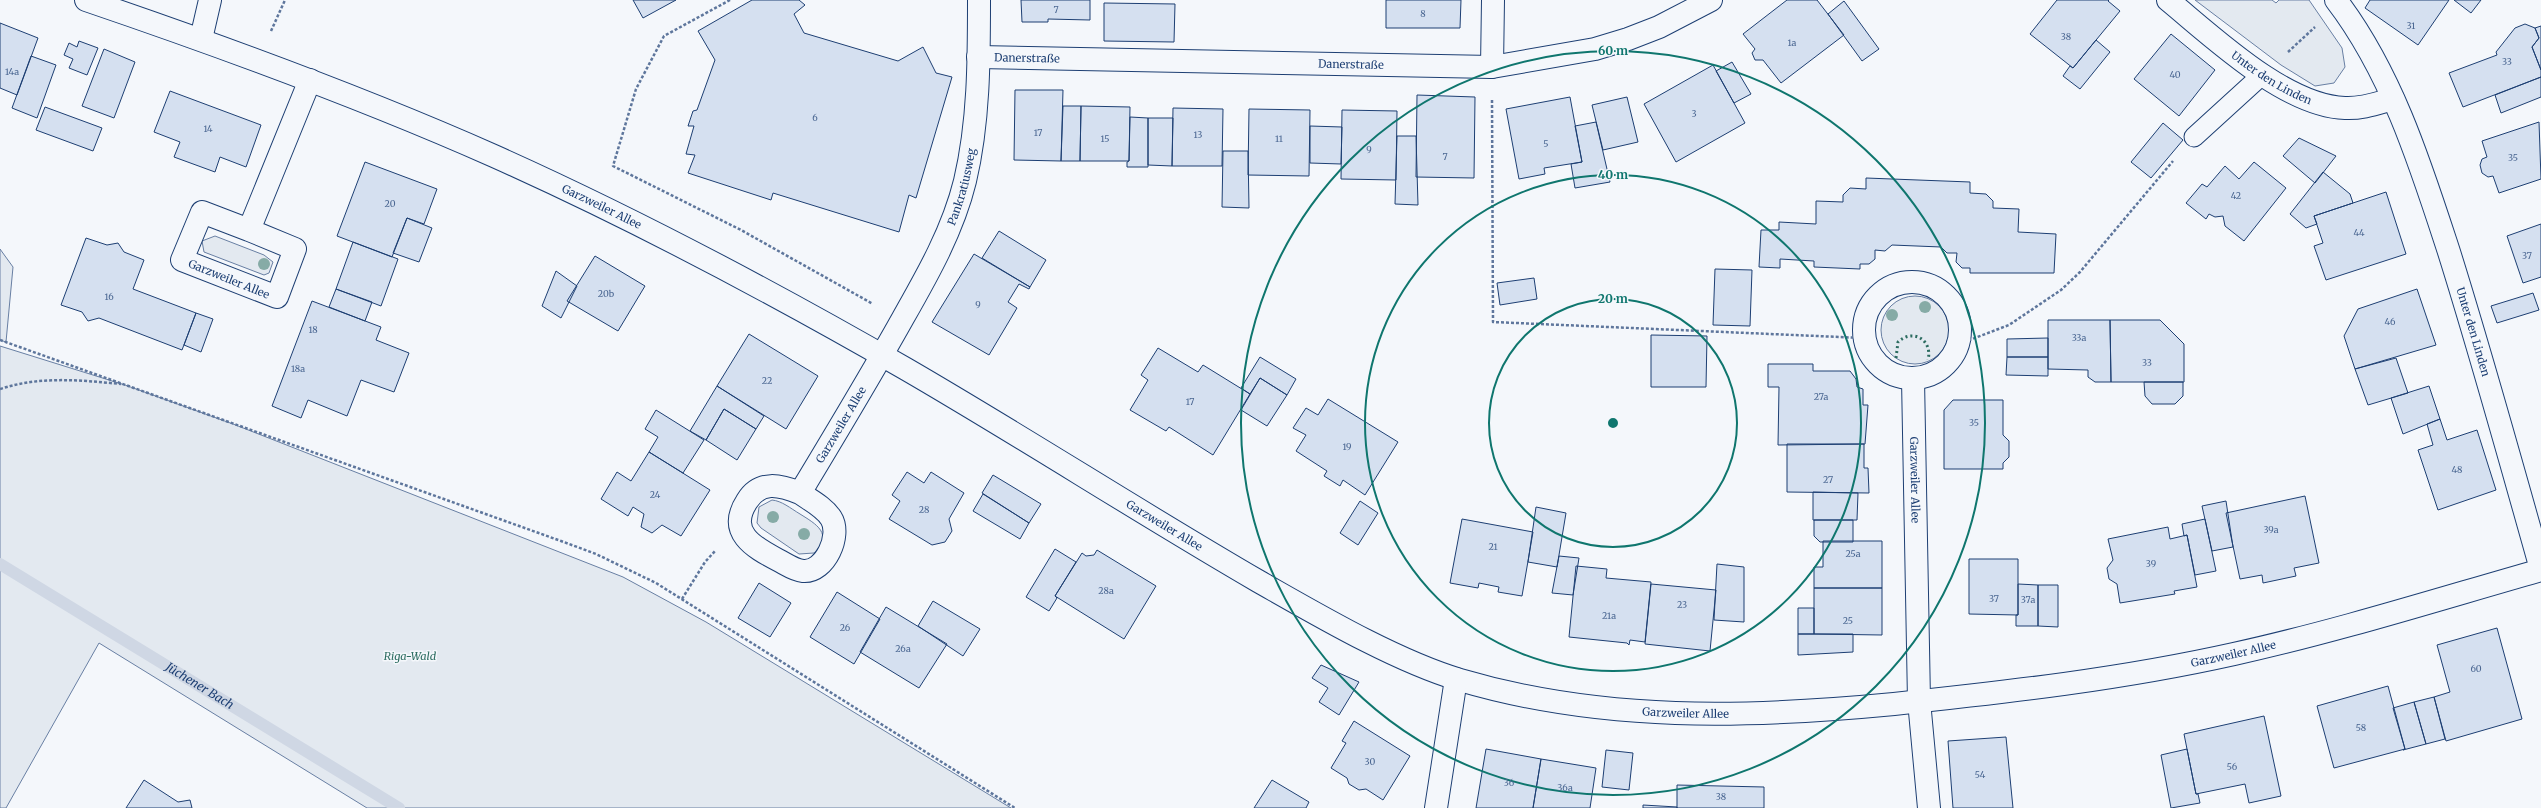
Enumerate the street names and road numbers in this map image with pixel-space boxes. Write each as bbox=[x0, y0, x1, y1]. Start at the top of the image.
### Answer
street label: Unter den Linden bbox=[2228, 48, 2315, 108]
street label: Danerstraße bbox=[994, 50, 1060, 66]
street label: Danerstraße bbox=[1318, 57, 1384, 72]
street label: Pankratiusweg bbox=[944, 147, 978, 227]
street label: Garzweiler Allee bbox=[560, 181, 644, 232]
street label: Garzweiler Allee bbox=[186, 256, 272, 302]
street label: Unter den Linden bbox=[2453, 286, 2493, 379]
street label: Garzweiler Allee bbox=[813, 384, 869, 466]
street label: Garzweiler Allee bbox=[1907, 437, 1923, 524]
street label: Garzweiler Allee bbox=[1124, 497, 1205, 554]
street label: Garzweiler Allee bbox=[2190, 637, 2278, 670]
street label: Garzweiler Allee bbox=[1642, 704, 1729, 721]

